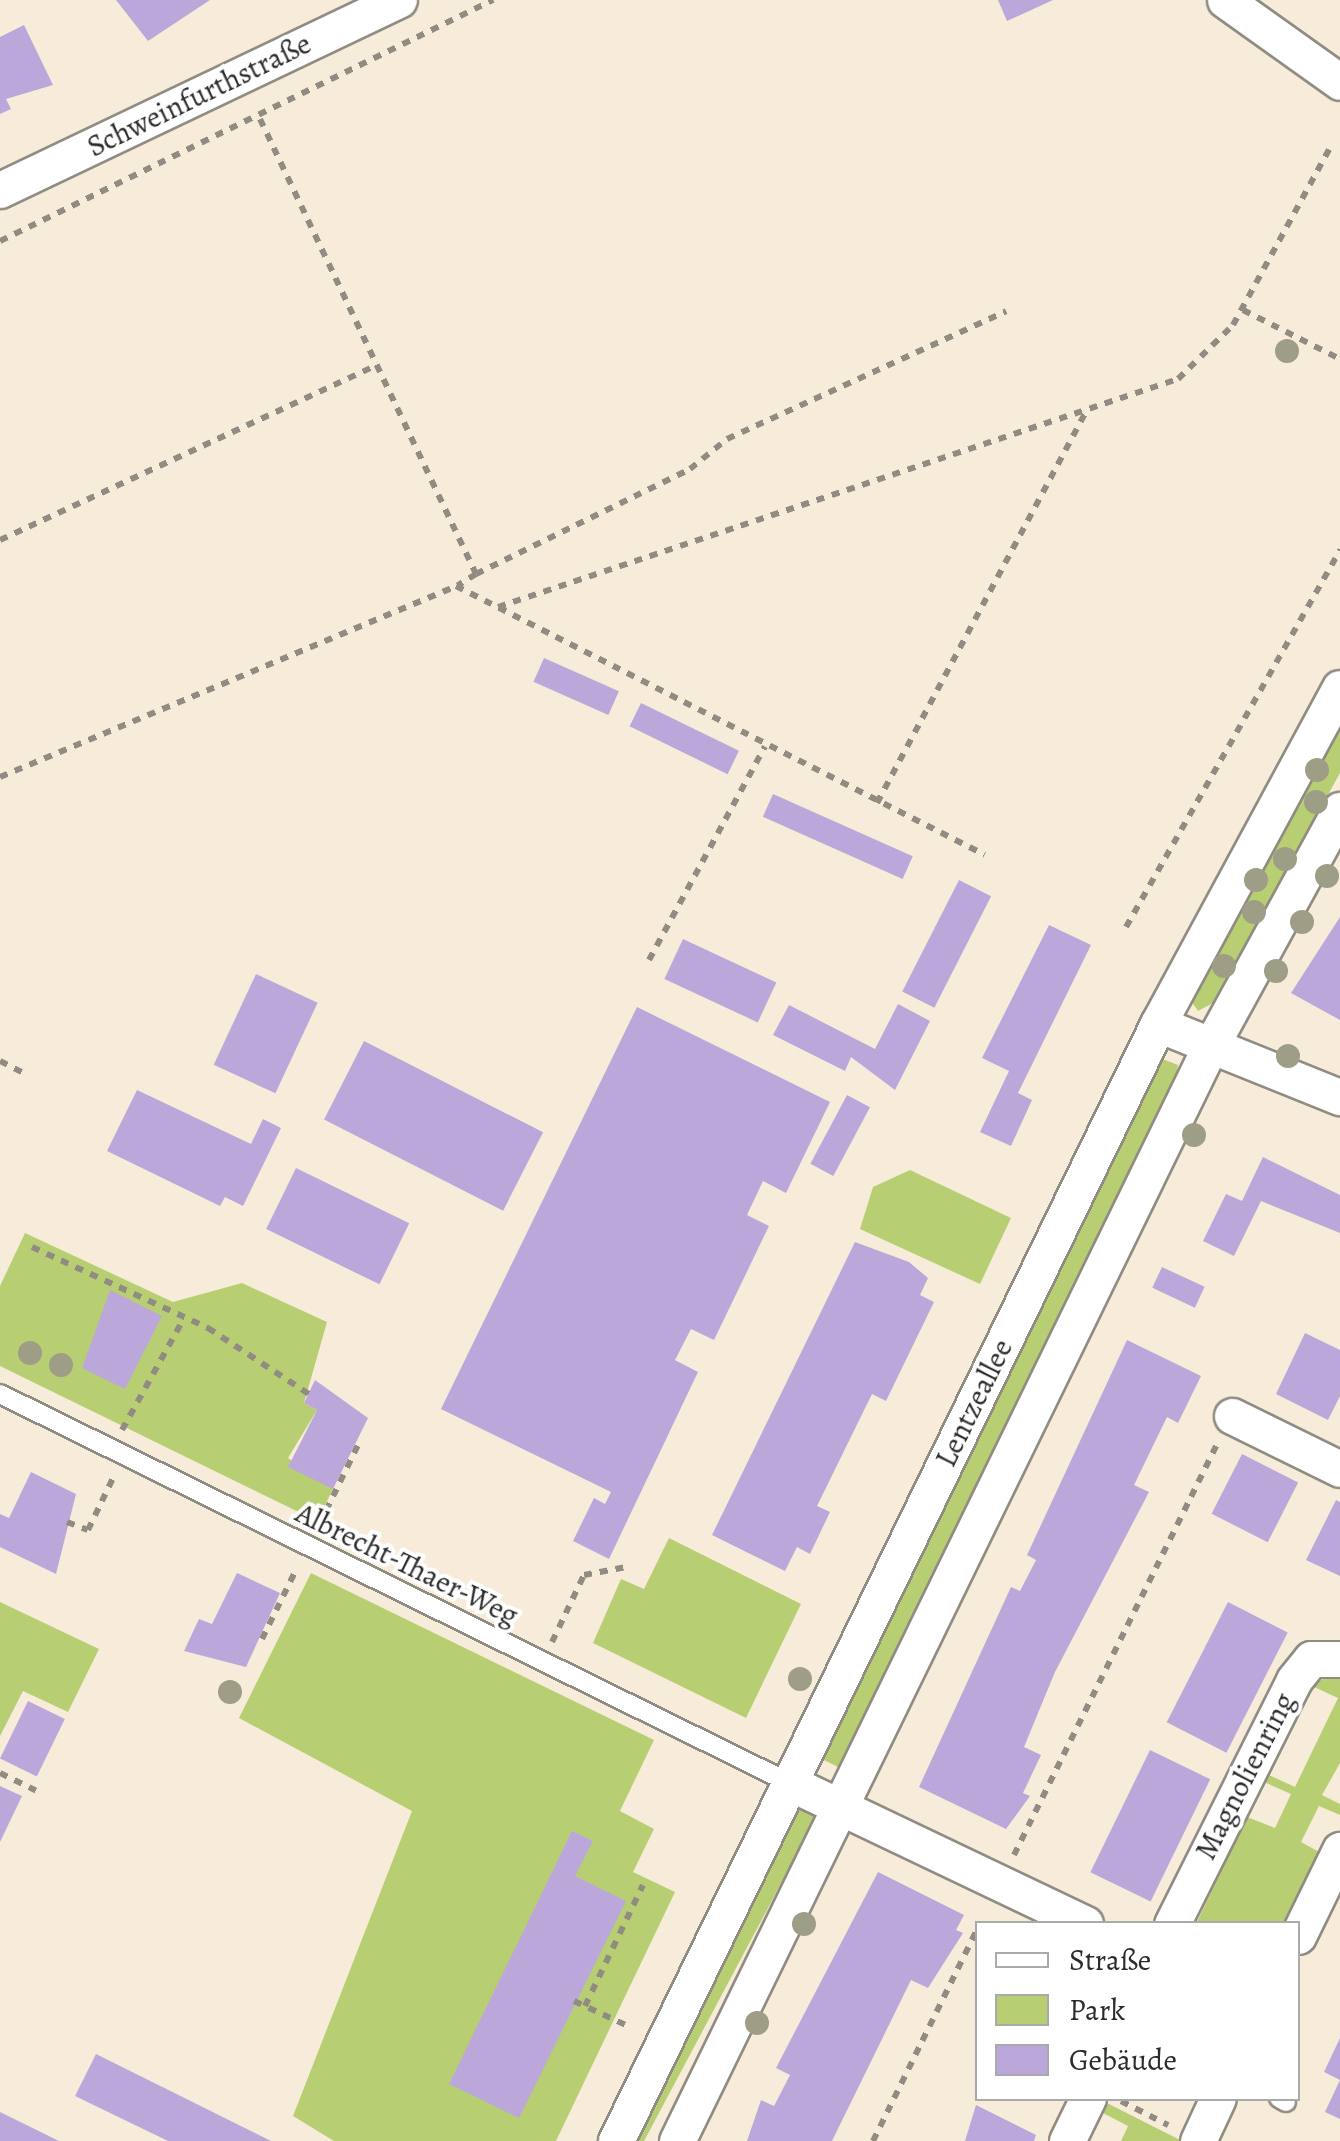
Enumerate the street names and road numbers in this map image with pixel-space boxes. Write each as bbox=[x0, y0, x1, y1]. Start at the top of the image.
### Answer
street label: Schweinfurthstraße bbox=[81, 25, 317, 165]
street label: Lentzeallee bbox=[928, 1333, 1020, 1473]
street label: Albrecht-Thaer-Weg bbox=[290, 1495, 524, 1633]
street label: Magnolienring bbox=[1188, 1686, 1302, 1866]

